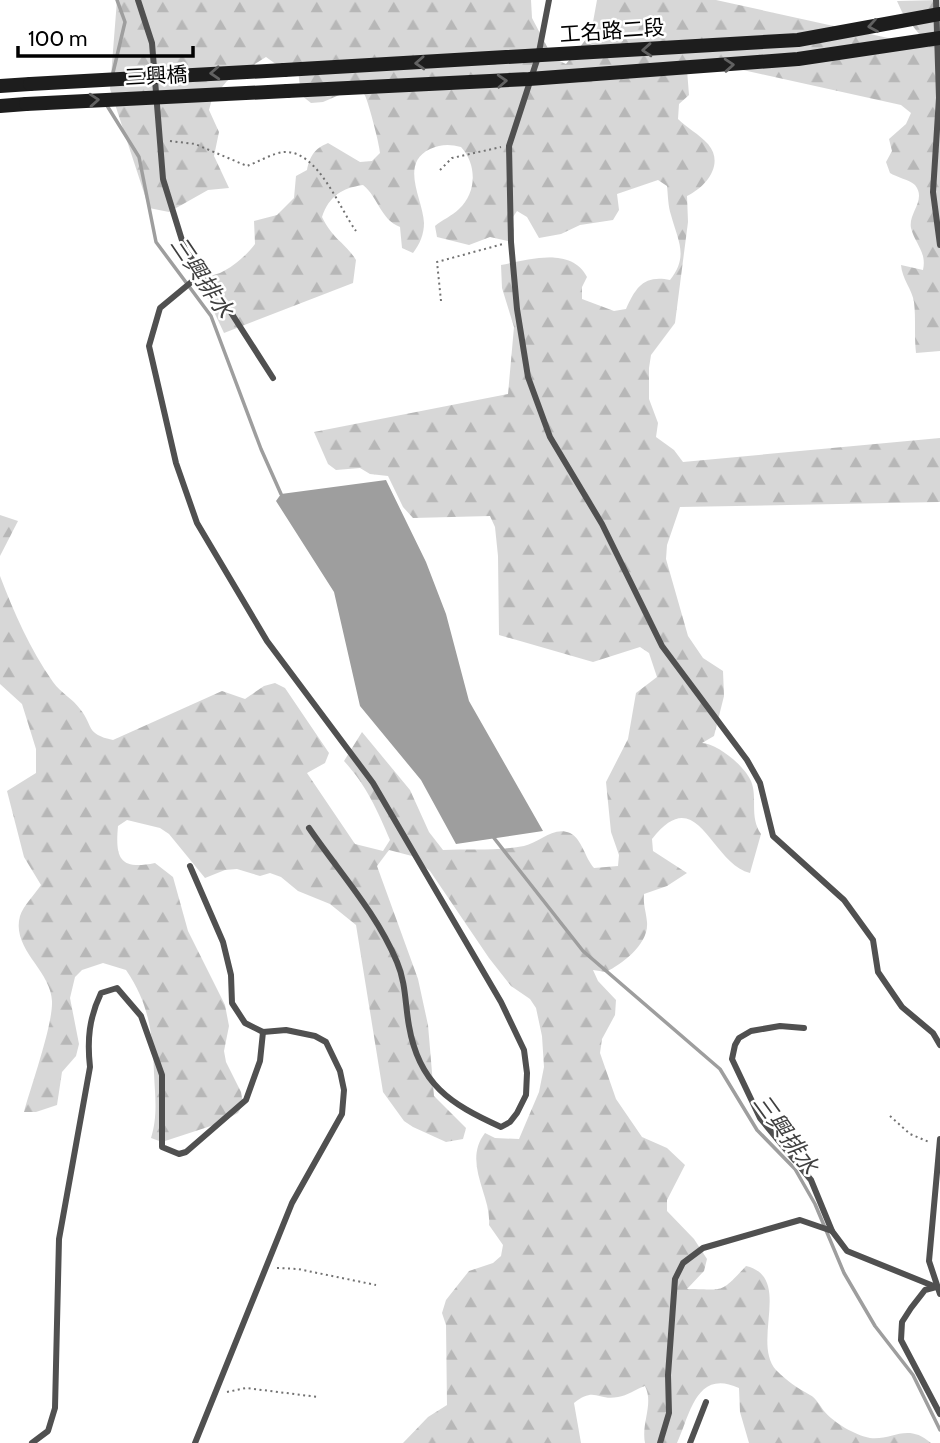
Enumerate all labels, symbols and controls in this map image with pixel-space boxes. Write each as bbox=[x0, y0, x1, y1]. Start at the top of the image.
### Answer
scale bar bbox=[18, 14, 192, 58]
street label: 工名路二段 bbox=[559, 14, 665, 47]
one-way arrow bbox=[867, 18, 879, 33]
text: 100 m bbox=[28, 26, 87, 51]
one-way arrow bbox=[641, 42, 652, 57]
one-way arrow bbox=[414, 55, 425, 70]
one-way arrow bbox=[724, 57, 735, 72]
street label: 三興橋 bbox=[124, 61, 188, 90]
one-way arrow bbox=[210, 65, 221, 80]
one-way arrow bbox=[497, 73, 508, 88]
one-way arrow bbox=[89, 93, 100, 108]
water label: 三興排水 bbox=[165, 231, 240, 324]
water label: 三興排水 bbox=[748, 1089, 825, 1180]

